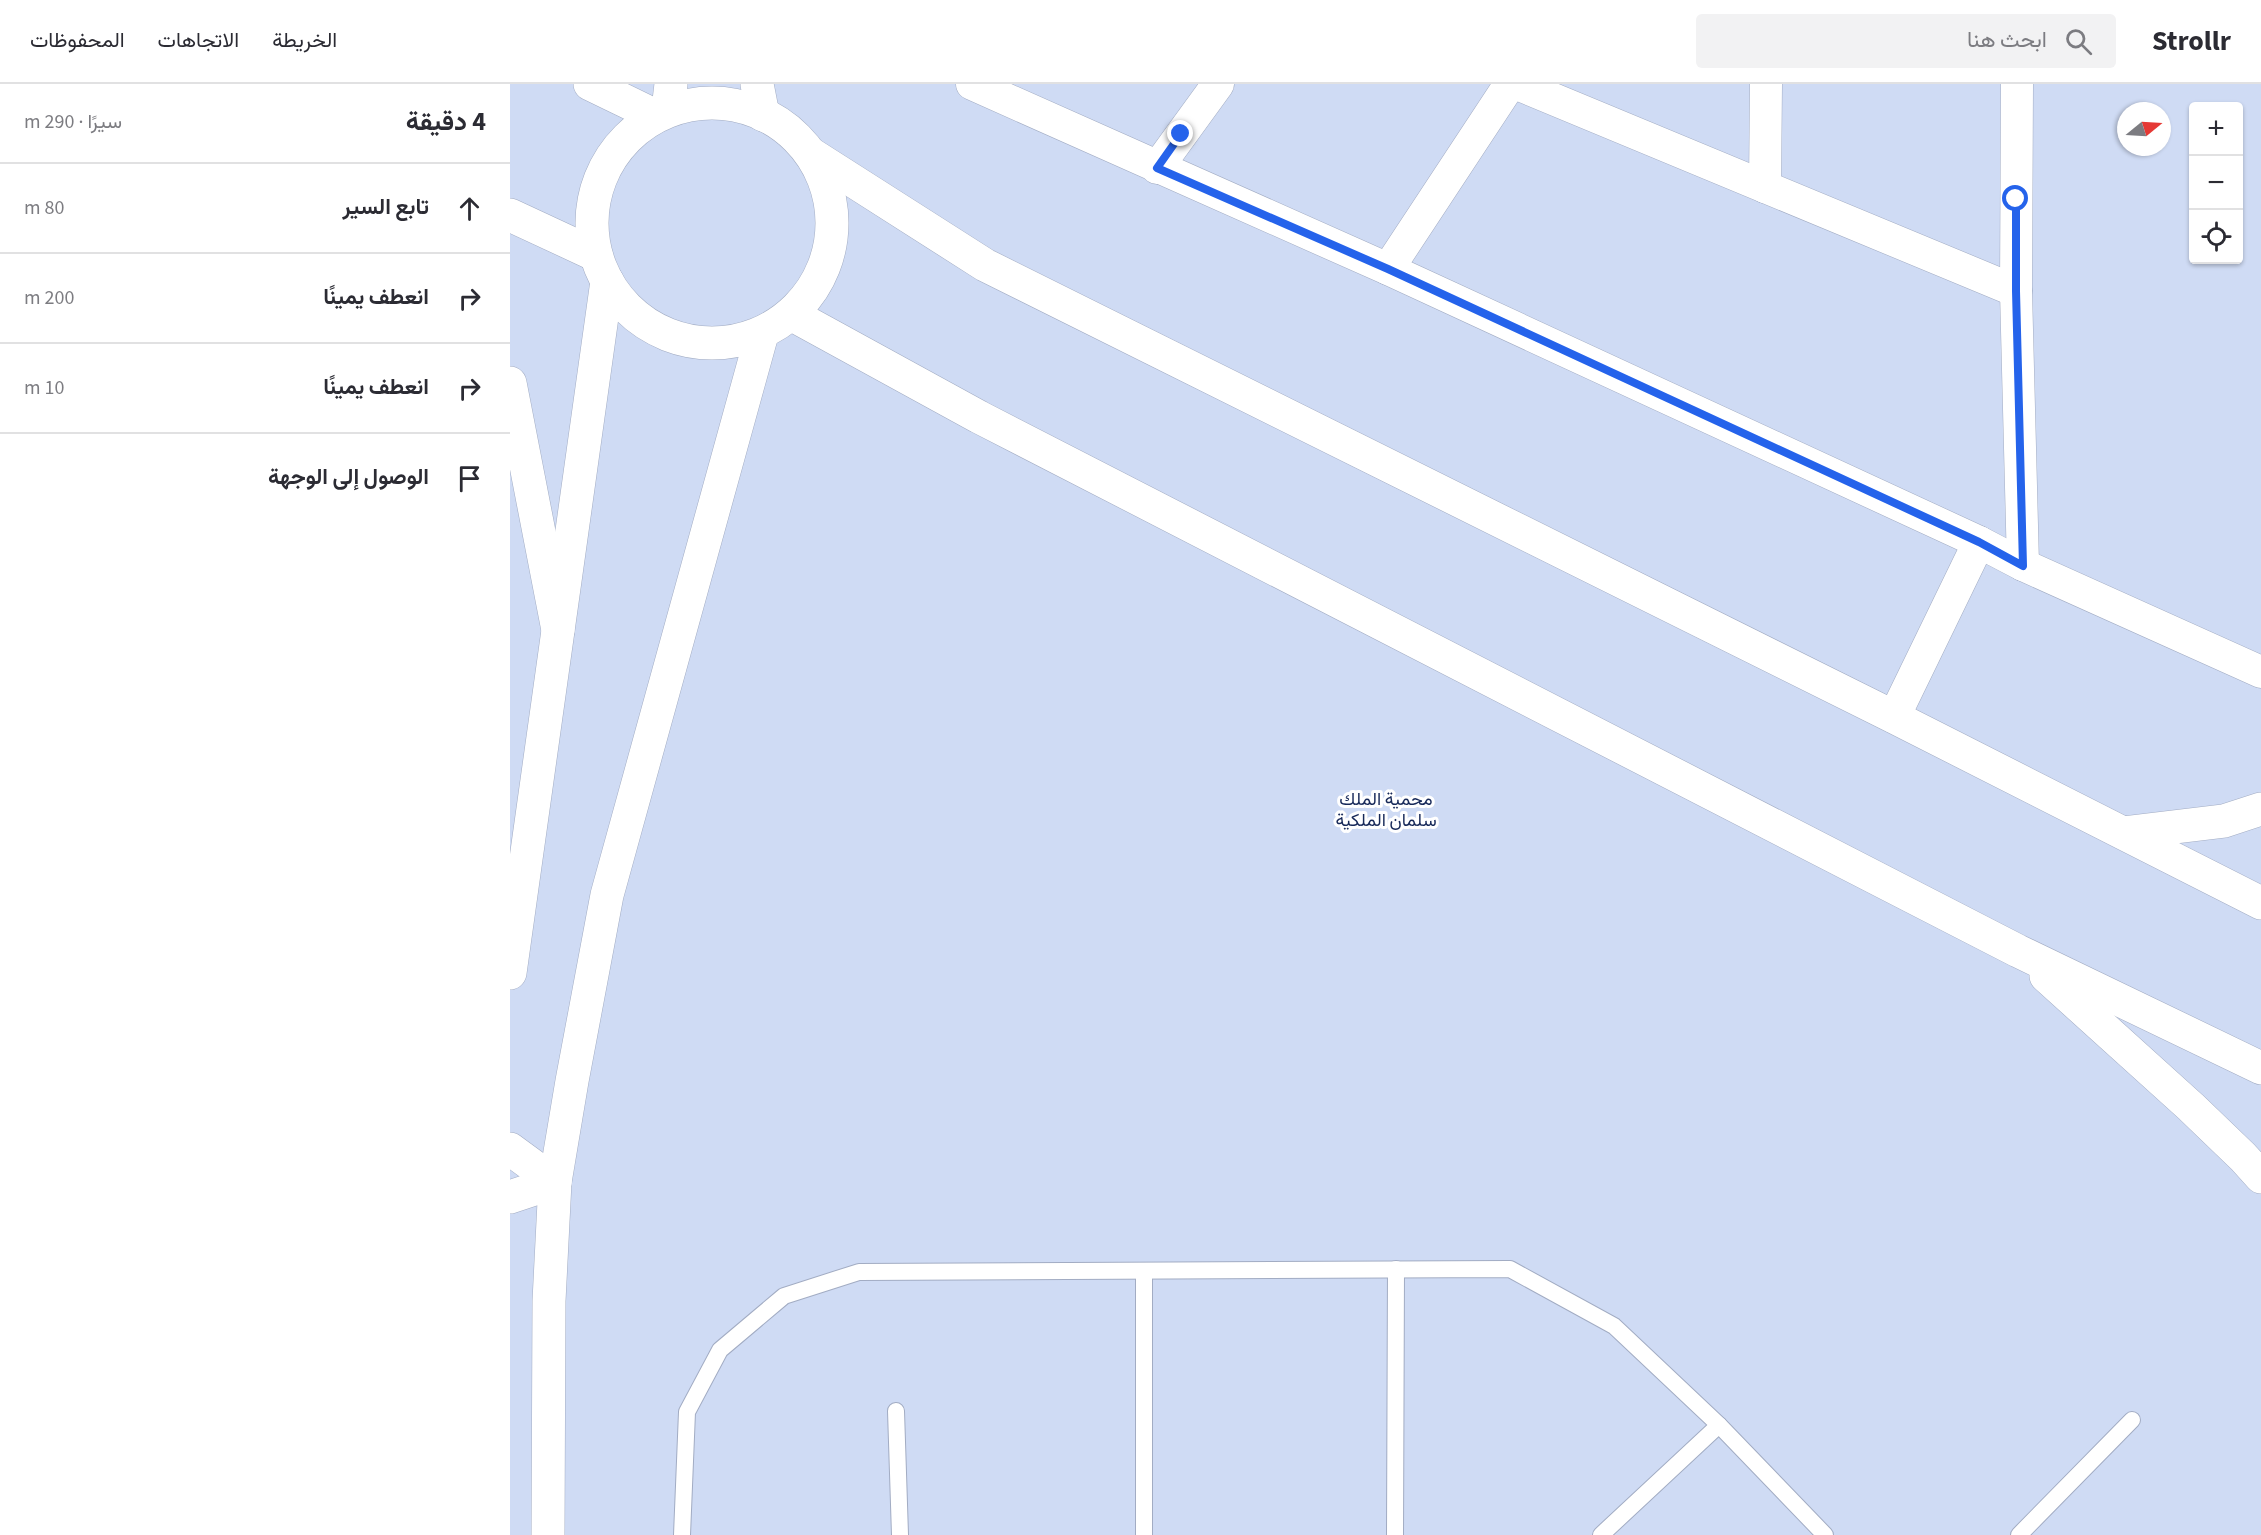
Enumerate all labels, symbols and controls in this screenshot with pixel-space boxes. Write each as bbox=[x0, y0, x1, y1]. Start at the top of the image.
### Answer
search box bbox=[1696, 14, 2116, 68]
text: Strollr bbox=[2152, 21, 2231, 61]
text: ابحث هنا bbox=[1967, 24, 2047, 56]
text: المحفوظات bbox=[30, 25, 125, 55]
text: الاتجاهات bbox=[158, 25, 239, 55]
text: الخريطة bbox=[272, 25, 337, 55]
icon: search bbox=[2062, 25, 2095, 58]
north arrow bbox=[2117, 102, 2171, 156]
map controls bbox=[2189, 102, 2243, 264]
button: + bbox=[2189, 102, 2243, 156]
text: 4 دقيقة bbox=[406, 103, 486, 140]
text: سيرًا · 290 m bbox=[24, 108, 122, 136]
route end bbox=[1167, 120, 1193, 146]
button: − bbox=[2189, 156, 2243, 210]
route start bbox=[2002, 185, 2028, 211]
text: تابع السير bbox=[343, 191, 429, 223]
icon: ahead bbox=[453, 192, 486, 225]
text: 80 m bbox=[24, 194, 64, 222]
button: locate bbox=[2189, 210, 2243, 264]
text: انعطف يمينًا bbox=[323, 281, 429, 313]
icon: right bbox=[453, 282, 486, 315]
text: 200 m bbox=[24, 284, 74, 312]
text: انعطف يمينًا bbox=[323, 371, 429, 403]
icon: right bbox=[453, 372, 486, 405]
text: 10 m bbox=[24, 374, 64, 402]
text: الوصول إلى الوجهة bbox=[268, 461, 429, 493]
icon: arrive bbox=[453, 462, 486, 495]
park label: محمية الملك سلمان الملكية bbox=[1335, 787, 1437, 833]

